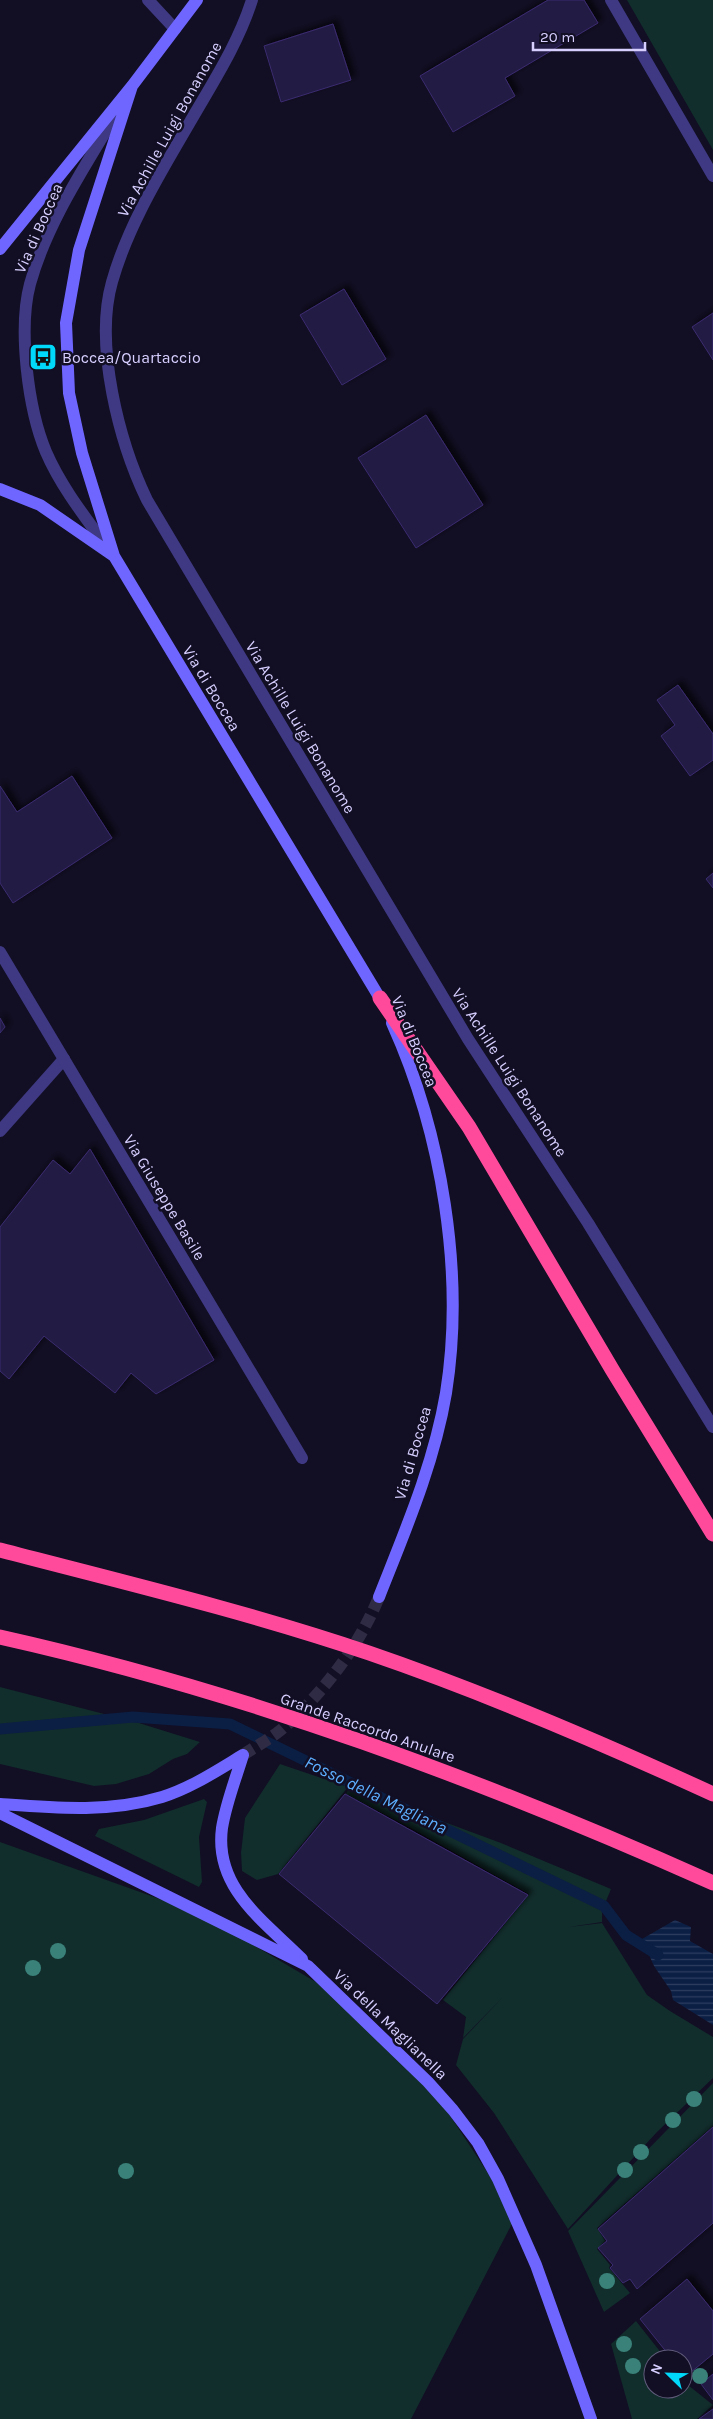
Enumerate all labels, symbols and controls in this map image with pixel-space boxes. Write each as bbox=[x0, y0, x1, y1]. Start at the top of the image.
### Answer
scale bar bbox=[533, 20, 646, 52]
text: 20 m bbox=[540, 28, 575, 46]
street label: Via Achille Luigi Bonanome bbox=[113, 38, 226, 220]
street label: Via di Boccea bbox=[10, 180, 67, 276]
bus stop icon: Boccea/Quartaccio bbox=[28, 342, 58, 372]
place label: Boccea/Quartaccio bbox=[62, 348, 201, 367]
street label: Via Achille Luigi Bonanome bbox=[242, 638, 360, 817]
street label: Via di Boccea bbox=[179, 642, 245, 735]
street label: Via Achille Luigi Bonanome bbox=[448, 984, 571, 1160]
street label: Via di Boccea bbox=[388, 993, 441, 1090]
street label: Via Giuseppe Basile bbox=[120, 1131, 210, 1263]
street label: Via di Boccea bbox=[390, 1404, 435, 1502]
street label: Grande Raccordo Anulare bbox=[278, 1689, 458, 1766]
water label: Fosso della Magliana bbox=[301, 1751, 451, 1839]
street label: Via della Maglianella bbox=[330, 1965, 451, 2084]
north arrow bbox=[643, 2349, 693, 2399]
text: N bbox=[647, 2361, 666, 2377]

